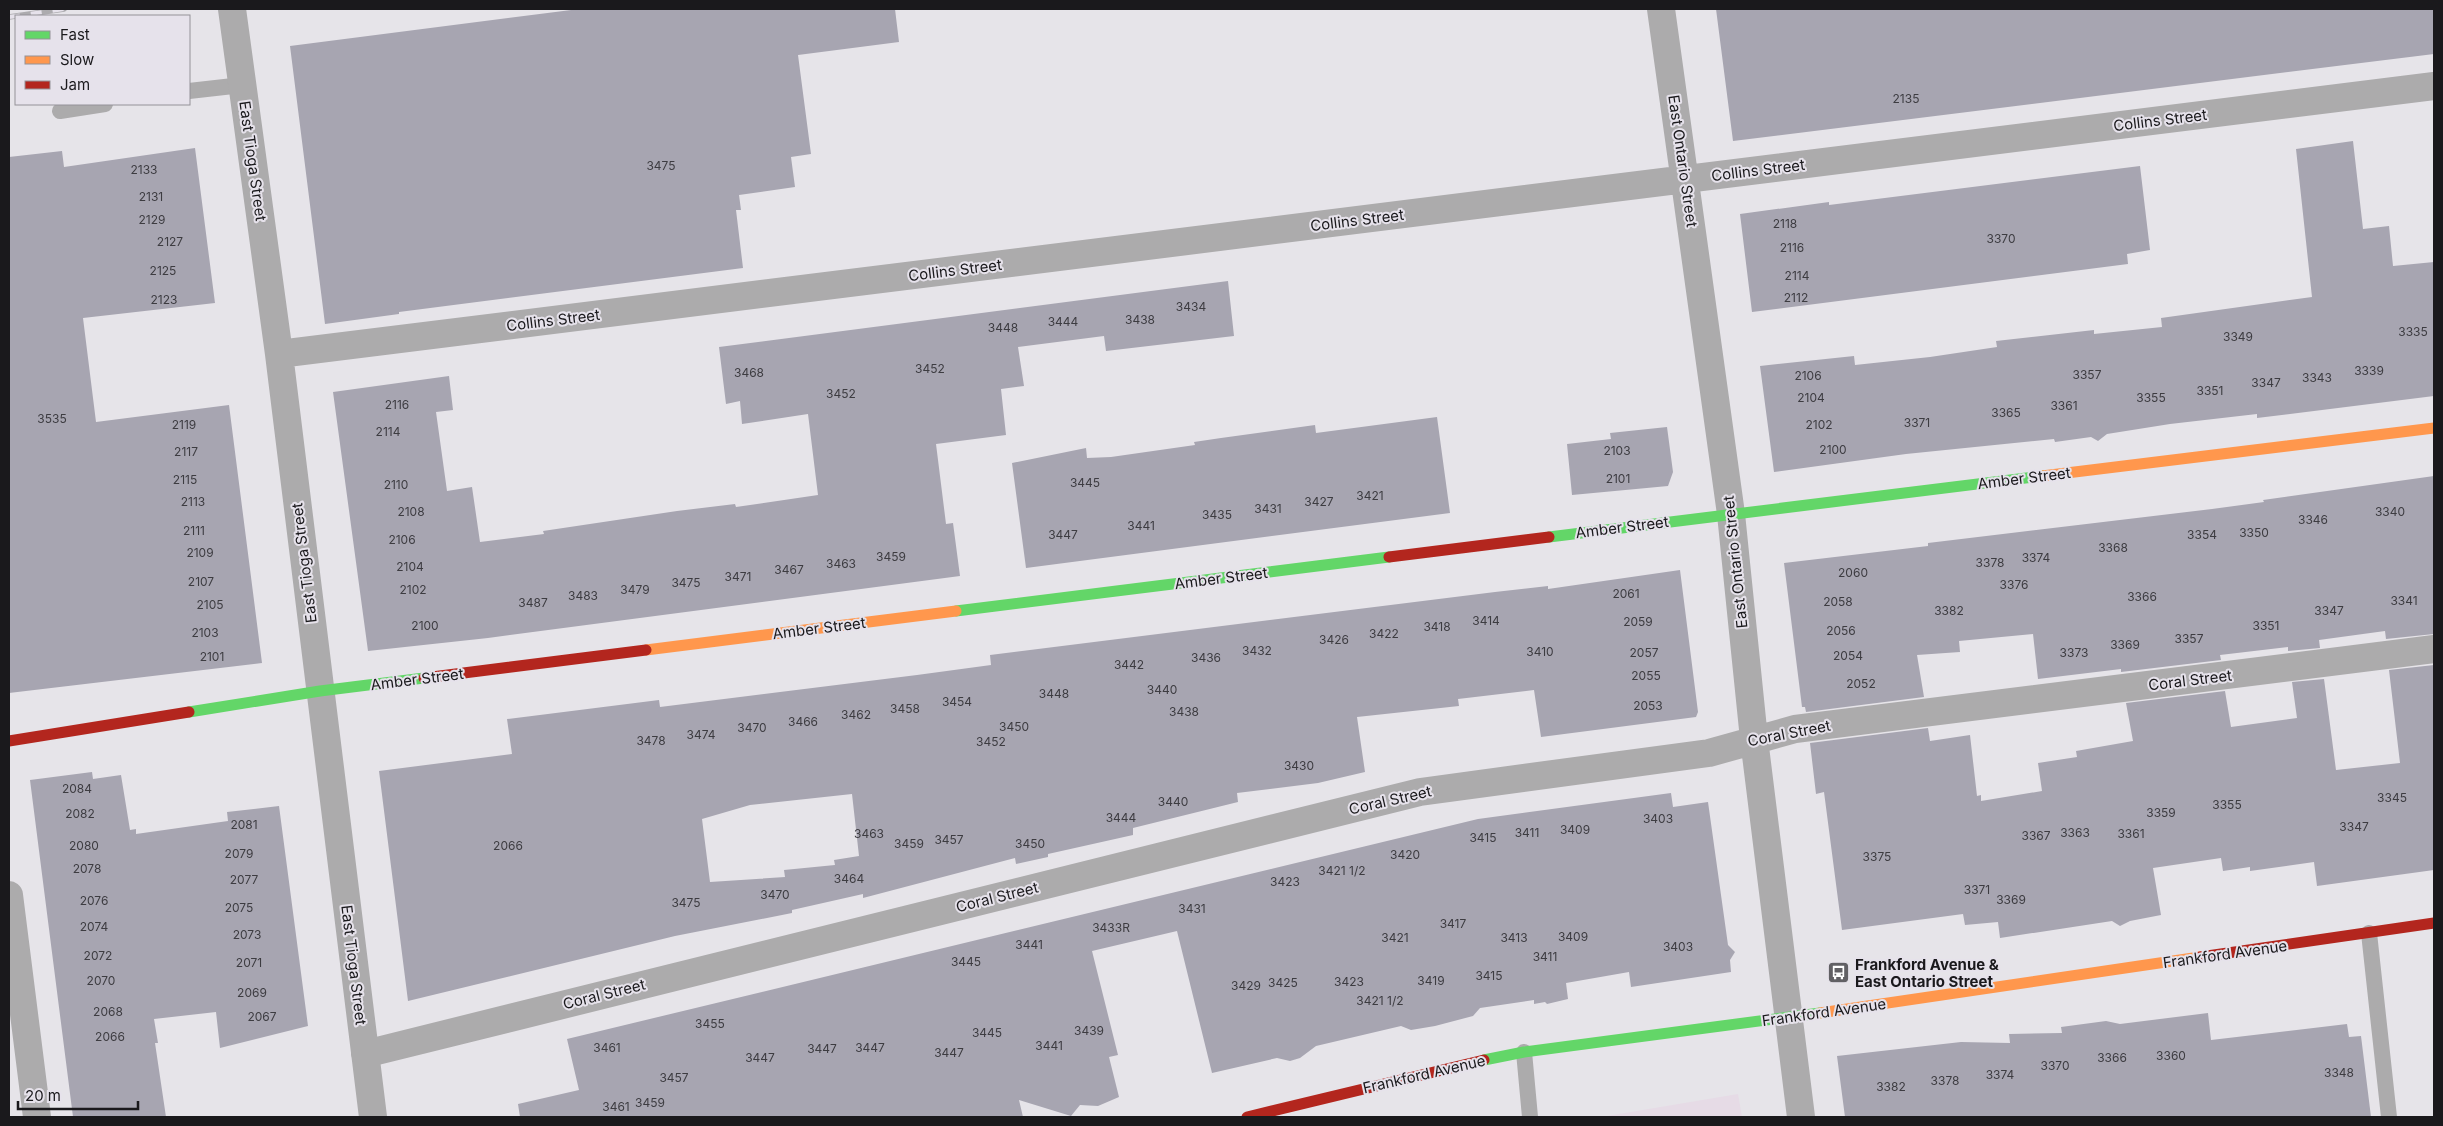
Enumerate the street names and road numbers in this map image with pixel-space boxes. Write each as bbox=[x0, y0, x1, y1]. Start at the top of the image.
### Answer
street label: East Ontario Street bbox=[1664, 94, 1702, 228]
street label: East Tioga Street bbox=[235, 100, 271, 222]
street label: Collins Street bbox=[2112, 105, 2208, 135]
street label: Collins Street bbox=[1710, 155, 1806, 185]
street label: Collins Street bbox=[1309, 205, 1405, 235]
street label: Collins Street bbox=[907, 255, 1003, 285]
street label: Collins Street bbox=[505, 305, 601, 335]
street label: Amber Street bbox=[1976, 463, 2072, 493]
street label: East Ontario Street bbox=[1719, 495, 1751, 629]
street label: East Tioga Street bbox=[287, 502, 321, 624]
street label: Amber Street bbox=[1574, 512, 1670, 542]
street label: Amber Street bbox=[1173, 563, 1269, 593]
street label: Amber Street bbox=[771, 613, 867, 643]
street label: Amber Street bbox=[369, 664, 465, 694]
street label: Coral Street bbox=[2147, 665, 2233, 695]
street label: Coral Street bbox=[1746, 716, 1832, 750]
street label: Coral Street bbox=[1347, 781, 1433, 819]
street label: Coral Street bbox=[954, 878, 1040, 916]
street label: East Tioga Street bbox=[337, 904, 371, 1026]
street label: Frankford Avenue bbox=[2162, 936, 2288, 972]
street label: Coral Street bbox=[561, 975, 647, 1013]
street label: Frankford Avenue bbox=[1761, 994, 1887, 1030]
street label: Frankford Avenue bbox=[1361, 1051, 1487, 1097]

